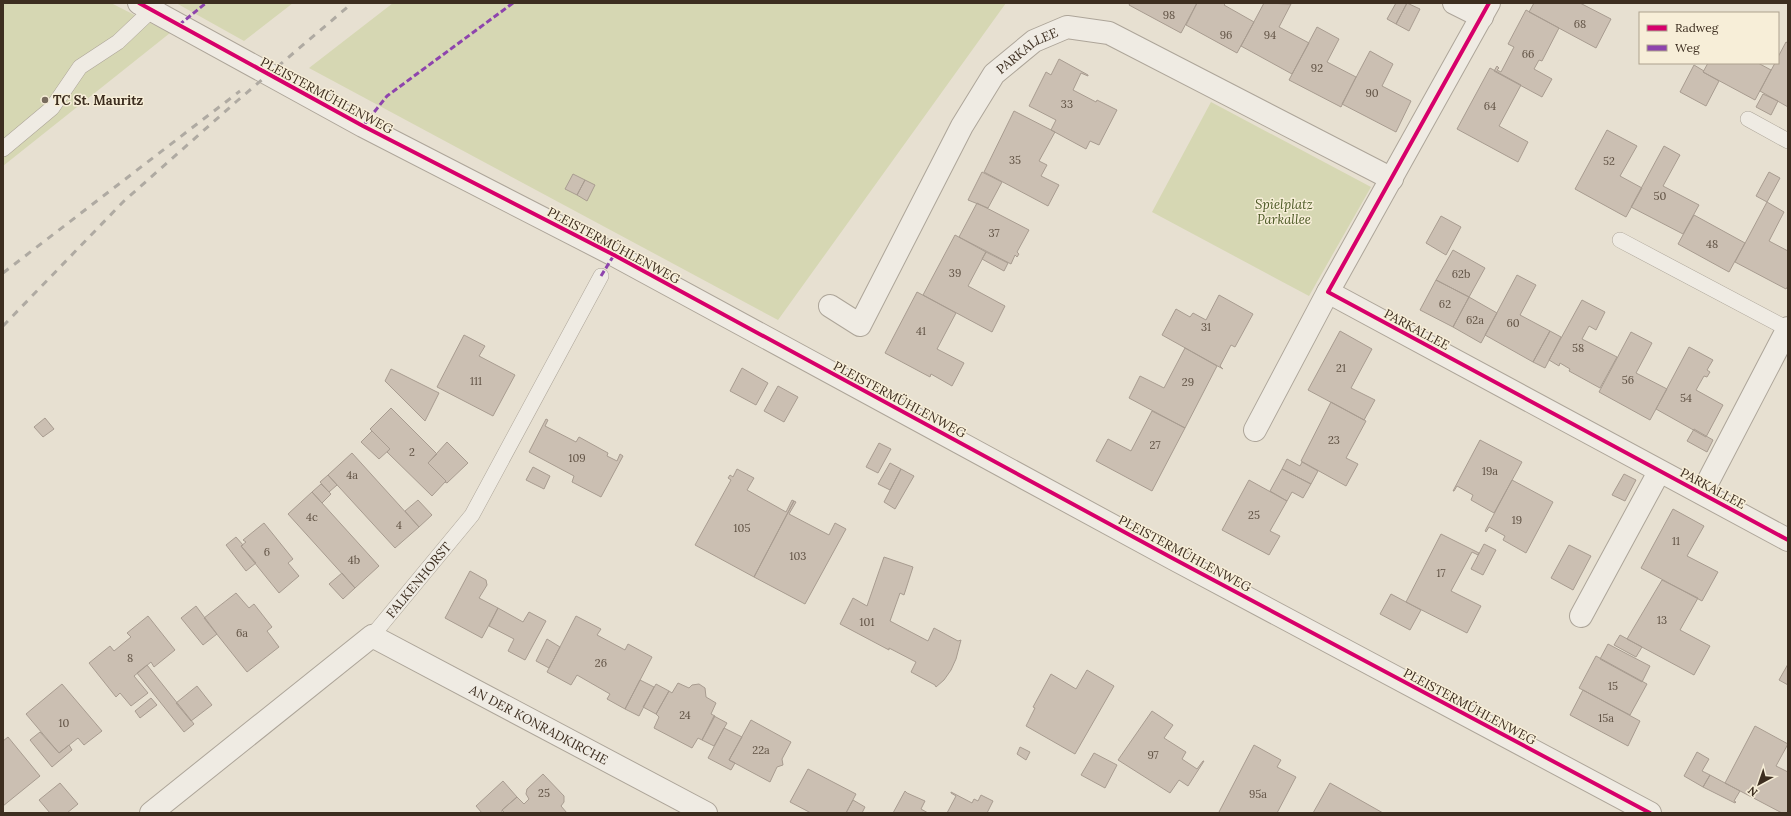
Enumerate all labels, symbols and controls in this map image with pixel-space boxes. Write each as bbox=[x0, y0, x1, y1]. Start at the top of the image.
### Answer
house number: 98 bbox=[1163, 8, 1175, 22]
legend bbox=[1639, 12, 1779, 64]
house number: 68 bbox=[1574, 17, 1586, 31]
text: Radweg bbox=[1675, 20, 1719, 35]
street label: PARKALLEE bbox=[993, 24, 1060, 78]
house number: 96 bbox=[1220, 28, 1232, 42]
house number: 94 bbox=[1264, 28, 1276, 42]
text: Weg bbox=[1675, 40, 1700, 55]
house number: 66 bbox=[1522, 47, 1534, 61]
street label: PLEISTERMÜHLENWEG bbox=[257, 53, 396, 138]
house number: 92 bbox=[1311, 61, 1323, 75]
house number: 90 bbox=[1365, 86, 1379, 100]
place label: TC St. Mauritz bbox=[53, 92, 143, 109]
marker: TC St. Mauritz bbox=[40, 95, 50, 105]
house number: 33 bbox=[1061, 97, 1073, 111]
house number: 64 bbox=[1484, 99, 1496, 113]
house number: 35 bbox=[1009, 153, 1021, 167]
house number: 52 bbox=[1603, 154, 1615, 168]
house number: 50 bbox=[1654, 189, 1667, 203]
park label: Spielplatz Parkallee bbox=[1255, 196, 1313, 228]
street label: PLEISTERMÜHLENWEG bbox=[544, 203, 683, 288]
house number: 37 bbox=[989, 226, 999, 240]
house number: 48 bbox=[1706, 237, 1718, 251]
house number: 39 bbox=[949, 266, 961, 280]
house number: 62b bbox=[1452, 267, 1470, 281]
house number: 62 bbox=[1439, 297, 1451, 311]
street label: PARKALLEE bbox=[1381, 305, 1453, 354]
house number: 62a bbox=[1466, 313, 1484, 327]
house number: 60 bbox=[1506, 316, 1520, 330]
house number: 31 bbox=[1201, 320, 1211, 334]
house number: 41 bbox=[916, 324, 926, 338]
house number: 58 bbox=[1572, 341, 1584, 355]
street label: PLEISTERMÜHLENWEG bbox=[830, 357, 969, 442]
house number: 21 bbox=[1336, 361, 1346, 375]
house number: 56 bbox=[1622, 373, 1634, 387]
house number: 111 bbox=[470, 374, 482, 388]
house number: 29 bbox=[1182, 375, 1194, 389]
house number: 54 bbox=[1680, 391, 1692, 405]
house number: 23 bbox=[1328, 433, 1340, 447]
house number: 27 bbox=[1150, 438, 1160, 452]
house number: 2 bbox=[409, 445, 415, 459]
house number: 109 bbox=[568, 451, 586, 465]
house number: 19a bbox=[1482, 464, 1498, 478]
street label: PARKALLEE bbox=[1677, 464, 1749, 513]
house number: 4a bbox=[346, 468, 358, 482]
house number: 25 bbox=[1248, 508, 1260, 522]
house number: 4c bbox=[306, 510, 318, 524]
street label: PLEISTERMÜHLENWEG bbox=[1115, 511, 1254, 596]
house number: 19 bbox=[1512, 513, 1522, 527]
house number: 4 bbox=[396, 518, 402, 532]
house number: 105 bbox=[734, 521, 750, 535]
house number: 11 bbox=[1672, 534, 1680, 548]
street label: FALKENHORST bbox=[383, 538, 456, 621]
house number: 6 bbox=[264, 545, 270, 559]
house number: 103 bbox=[790, 549, 806, 563]
house number: 4b bbox=[348, 553, 360, 567]
house number: 17 bbox=[1436, 566, 1446, 580]
house number: 13 bbox=[1657, 613, 1667, 627]
house number: 101 bbox=[860, 615, 874, 629]
house number: 6a bbox=[236, 626, 248, 640]
house number: 8 bbox=[127, 651, 133, 665]
house number: 26 bbox=[595, 656, 607, 670]
street label: PLEISTERMÜHLENWEG bbox=[1400, 664, 1539, 749]
house number: 15 bbox=[1608, 679, 1618, 693]
street label: AN DER KONRADKIRCHE bbox=[465, 681, 611, 769]
house number: 24 bbox=[679, 708, 691, 722]
house number: 15a bbox=[1598, 711, 1614, 725]
house number: 10 bbox=[59, 716, 70, 730]
house number: 22a bbox=[752, 743, 770, 757]
house number: 97 bbox=[1147, 748, 1159, 762]
north arrow bbox=[1739, 764, 1779, 804]
text: N bbox=[1744, 783, 1760, 800]
house number: 25 bbox=[538, 786, 550, 800]
house number: 95a bbox=[1249, 787, 1267, 801]

